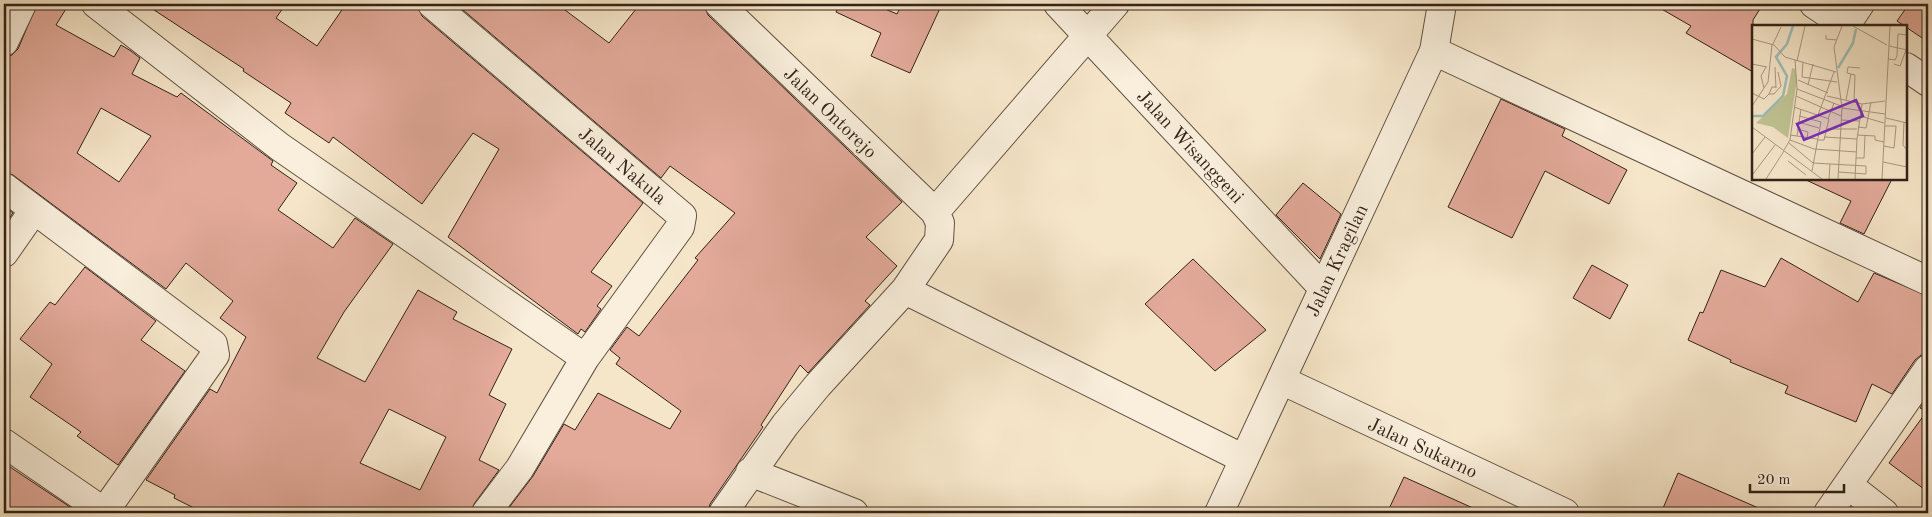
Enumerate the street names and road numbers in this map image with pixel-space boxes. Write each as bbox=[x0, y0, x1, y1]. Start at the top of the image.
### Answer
street label: Jalan Ontorejo bbox=[779, 65, 880, 163]
street label: Jalan Wisanggeni bbox=[1132, 88, 1246, 208]
street label: Jalan Nakula bbox=[574, 125, 669, 209]
street label: Jalan Kragilan bbox=[1304, 202, 1373, 320]
street label: Jalan Sukarno bbox=[1364, 416, 1480, 483]

